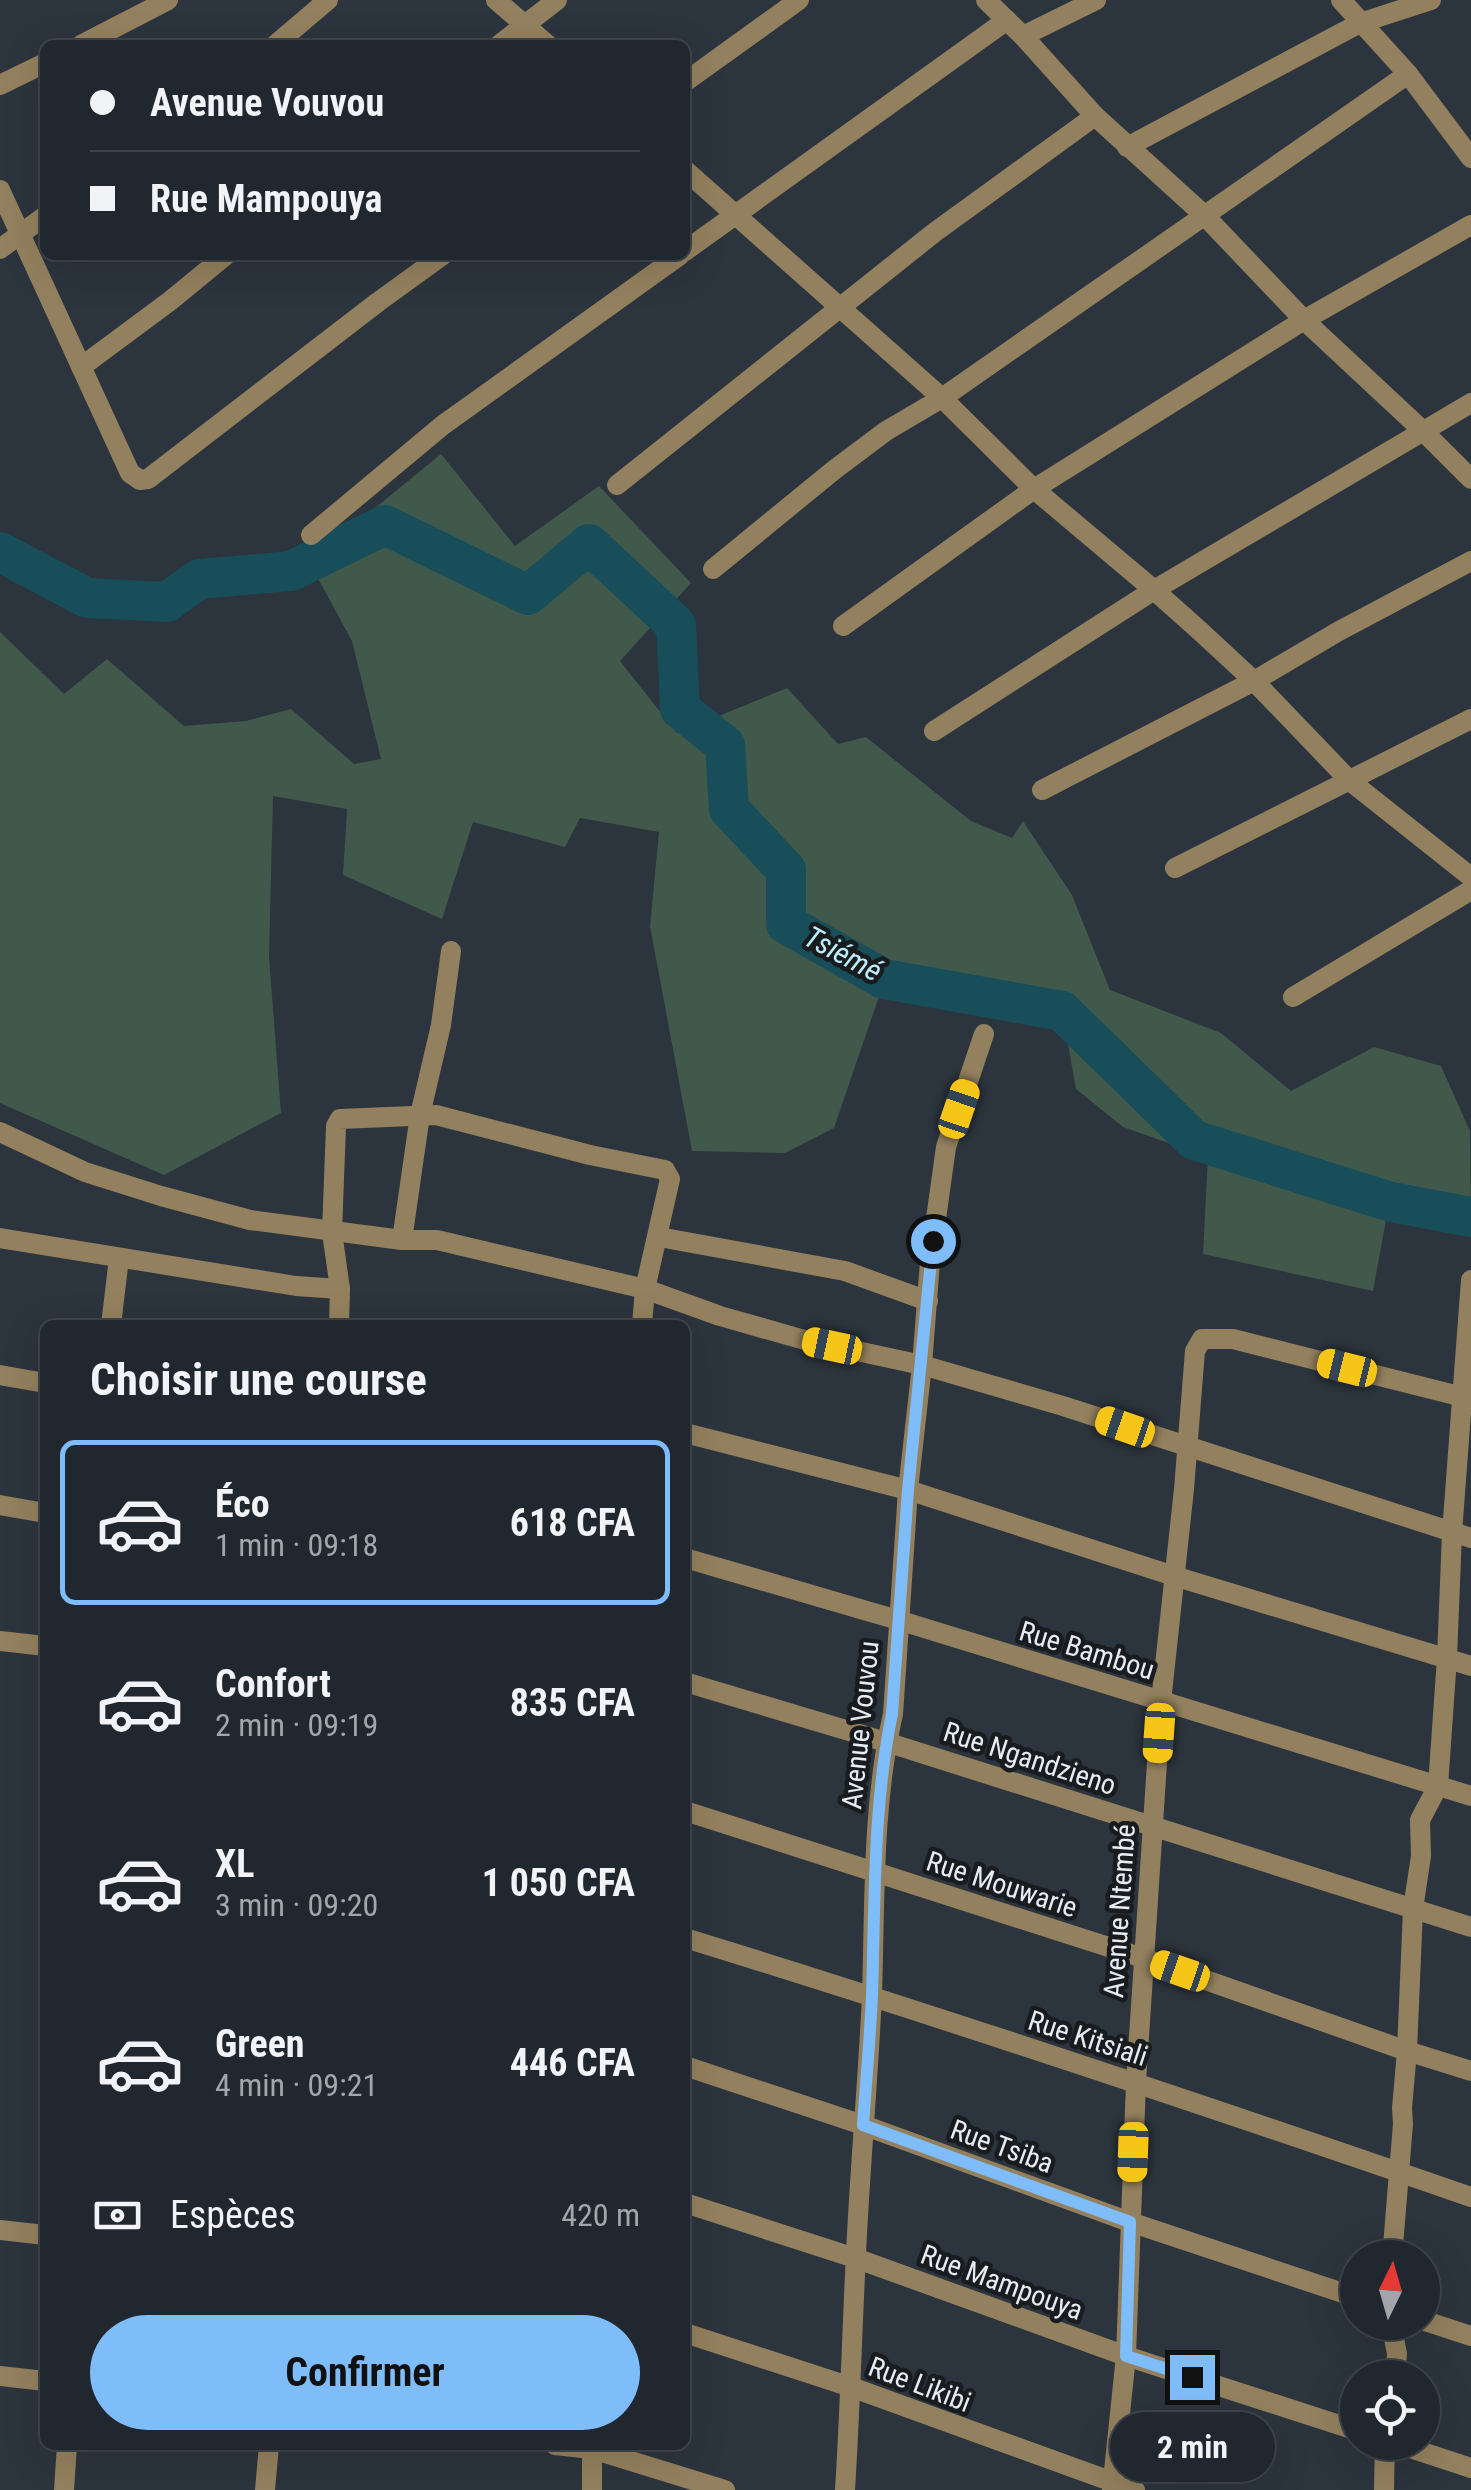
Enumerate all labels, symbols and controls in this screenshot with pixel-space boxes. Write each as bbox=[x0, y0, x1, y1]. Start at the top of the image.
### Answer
text: Avenue Vouvou bbox=[150, 81, 384, 125]
text: Rue Mampouya bbox=[150, 177, 383, 221]
water label: Tsiémé bbox=[799, 919, 888, 989]
car bbox=[935, 1076, 983, 1142]
route start bbox=[911, 1219, 956, 1264]
car bbox=[800, 1325, 864, 1367]
car bbox=[1314, 1346, 1380, 1390]
text: Choisir une course bbox=[90, 1353, 427, 1406]
car bbox=[1092, 1403, 1158, 1451]
icon: car bbox=[95, 1478, 185, 1568]
text: Éco bbox=[215, 1482, 270, 1526]
text: 618 CFA bbox=[510, 1501, 635, 1545]
text: 1 min · 09:18 bbox=[215, 1526, 378, 1564]
street label: Rue Bambou bbox=[1016, 1614, 1158, 1687]
street label: Avenue Vouvou bbox=[835, 1639, 886, 1811]
icon: car bbox=[95, 1658, 185, 1748]
text: Confort bbox=[215, 1662, 331, 1706]
text: 835 CFA bbox=[510, 1681, 635, 1725]
car bbox=[1142, 1702, 1176, 1764]
text: 2 min · 09:19 bbox=[215, 1706, 378, 1744]
street label: Rue Ngandzieno bbox=[939, 1715, 1120, 1802]
street label: Avenue Ntembé bbox=[1097, 1823, 1142, 1999]
icon: car bbox=[95, 1838, 185, 1928]
text: XL bbox=[215, 1842, 254, 1886]
street label: Rue Mouwarie bbox=[922, 1845, 1081, 1924]
text: 1 050 CFA bbox=[482, 1861, 635, 1905]
text: 3 min · 09:20 bbox=[215, 1886, 378, 1924]
car bbox=[1147, 1947, 1213, 1995]
street label: Rue Kitsiali bbox=[1024, 2004, 1152, 2073]
icon: car bbox=[95, 2018, 185, 2108]
text: Green bbox=[215, 2022, 305, 2066]
text: 446 CFA bbox=[510, 2041, 635, 2085]
text: 4 min · 09:21 bbox=[215, 2066, 378, 2104]
street label: Rue Tsiba bbox=[946, 2113, 1058, 2180]
car bbox=[1117, 2121, 1149, 2183]
icon: cash bbox=[90, 2188, 145, 2243]
text: Espèces bbox=[170, 2193, 295, 2237]
text: 420 m bbox=[561, 2196, 640, 2234]
street label: Rue Mampouya bbox=[916, 2238, 1087, 2327]
north arrow bbox=[1340, 2240, 1440, 2340]
map controls bbox=[1340, 2240, 1440, 2460]
button: Confirmer bbox=[90, 2315, 640, 2430]
street label: Rue Likibi bbox=[864, 2350, 976, 2419]
route end bbox=[1170, 2355, 1215, 2400]
button: locate bbox=[1340, 2360, 1440, 2460]
callout: 2 min bbox=[1110, 2412, 1274, 2482]
text: 2 min bbox=[1157, 2428, 1228, 2466]

